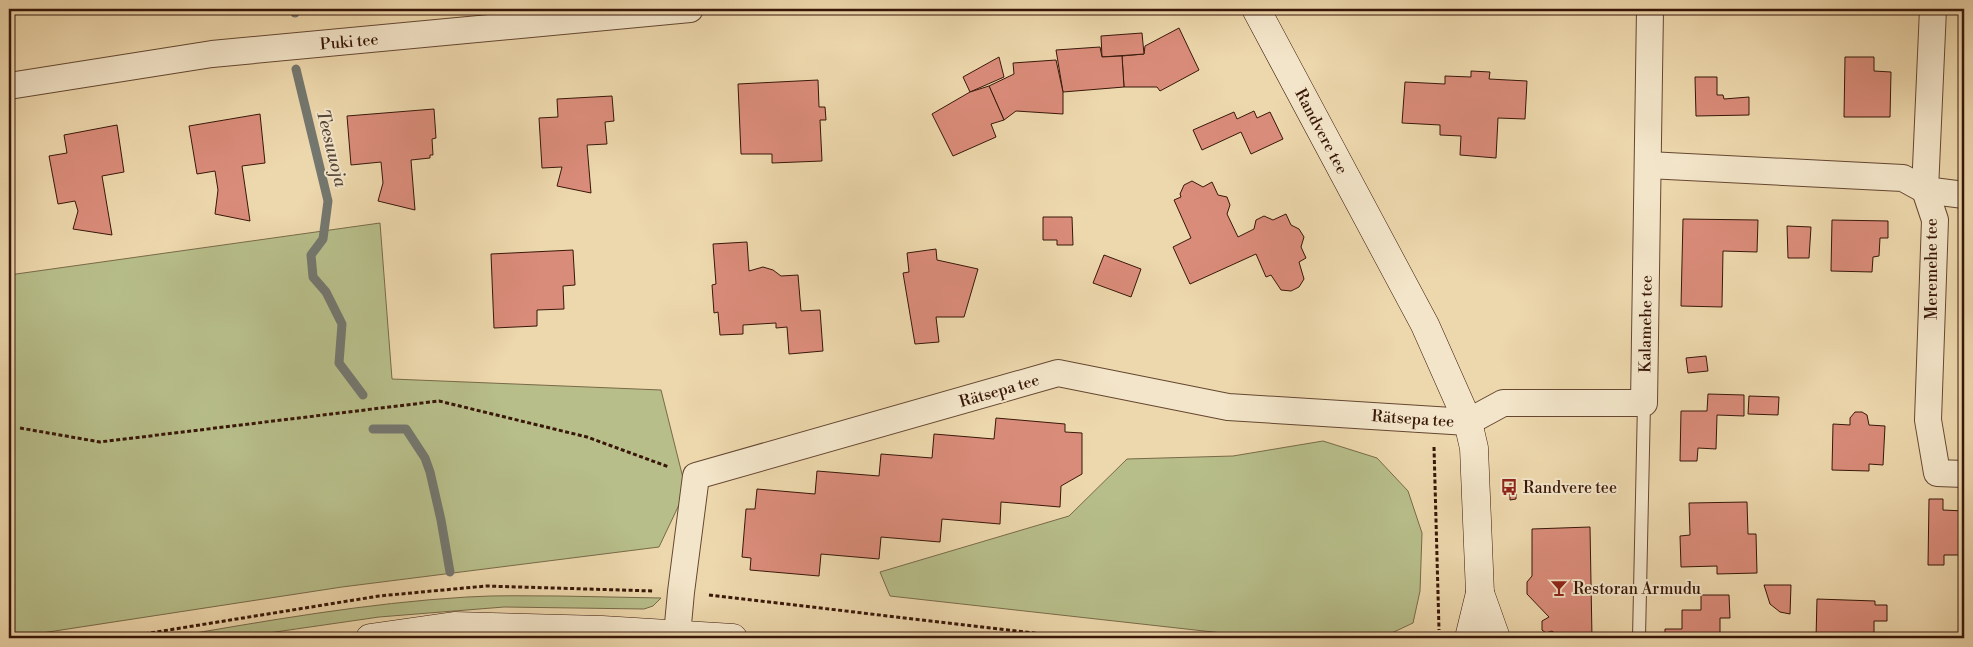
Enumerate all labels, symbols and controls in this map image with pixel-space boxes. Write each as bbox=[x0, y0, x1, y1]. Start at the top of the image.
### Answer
street label: Puki tee bbox=[319, 29, 379, 55]
street label: Randvere tee bbox=[1290, 85, 1352, 178]
water label: Teesuuoja bbox=[311, 107, 353, 190]
street label: Meremehe tee bbox=[1922, 218, 1942, 320]
street label: Kalamehe tee bbox=[1635, 275, 1657, 373]
street label: Rätsepa tee bbox=[957, 370, 1042, 412]
street label: Rätsepa tee bbox=[1371, 406, 1455, 432]
bus stop icon: Randvere tee bbox=[1499, 477, 1519, 497]
place label: Randvere tee bbox=[1523, 478, 1617, 498]
bar icon: Restoran Armudu bbox=[1549, 578, 1569, 598]
place label: Restoran Armudu bbox=[1573, 579, 1701, 599]

